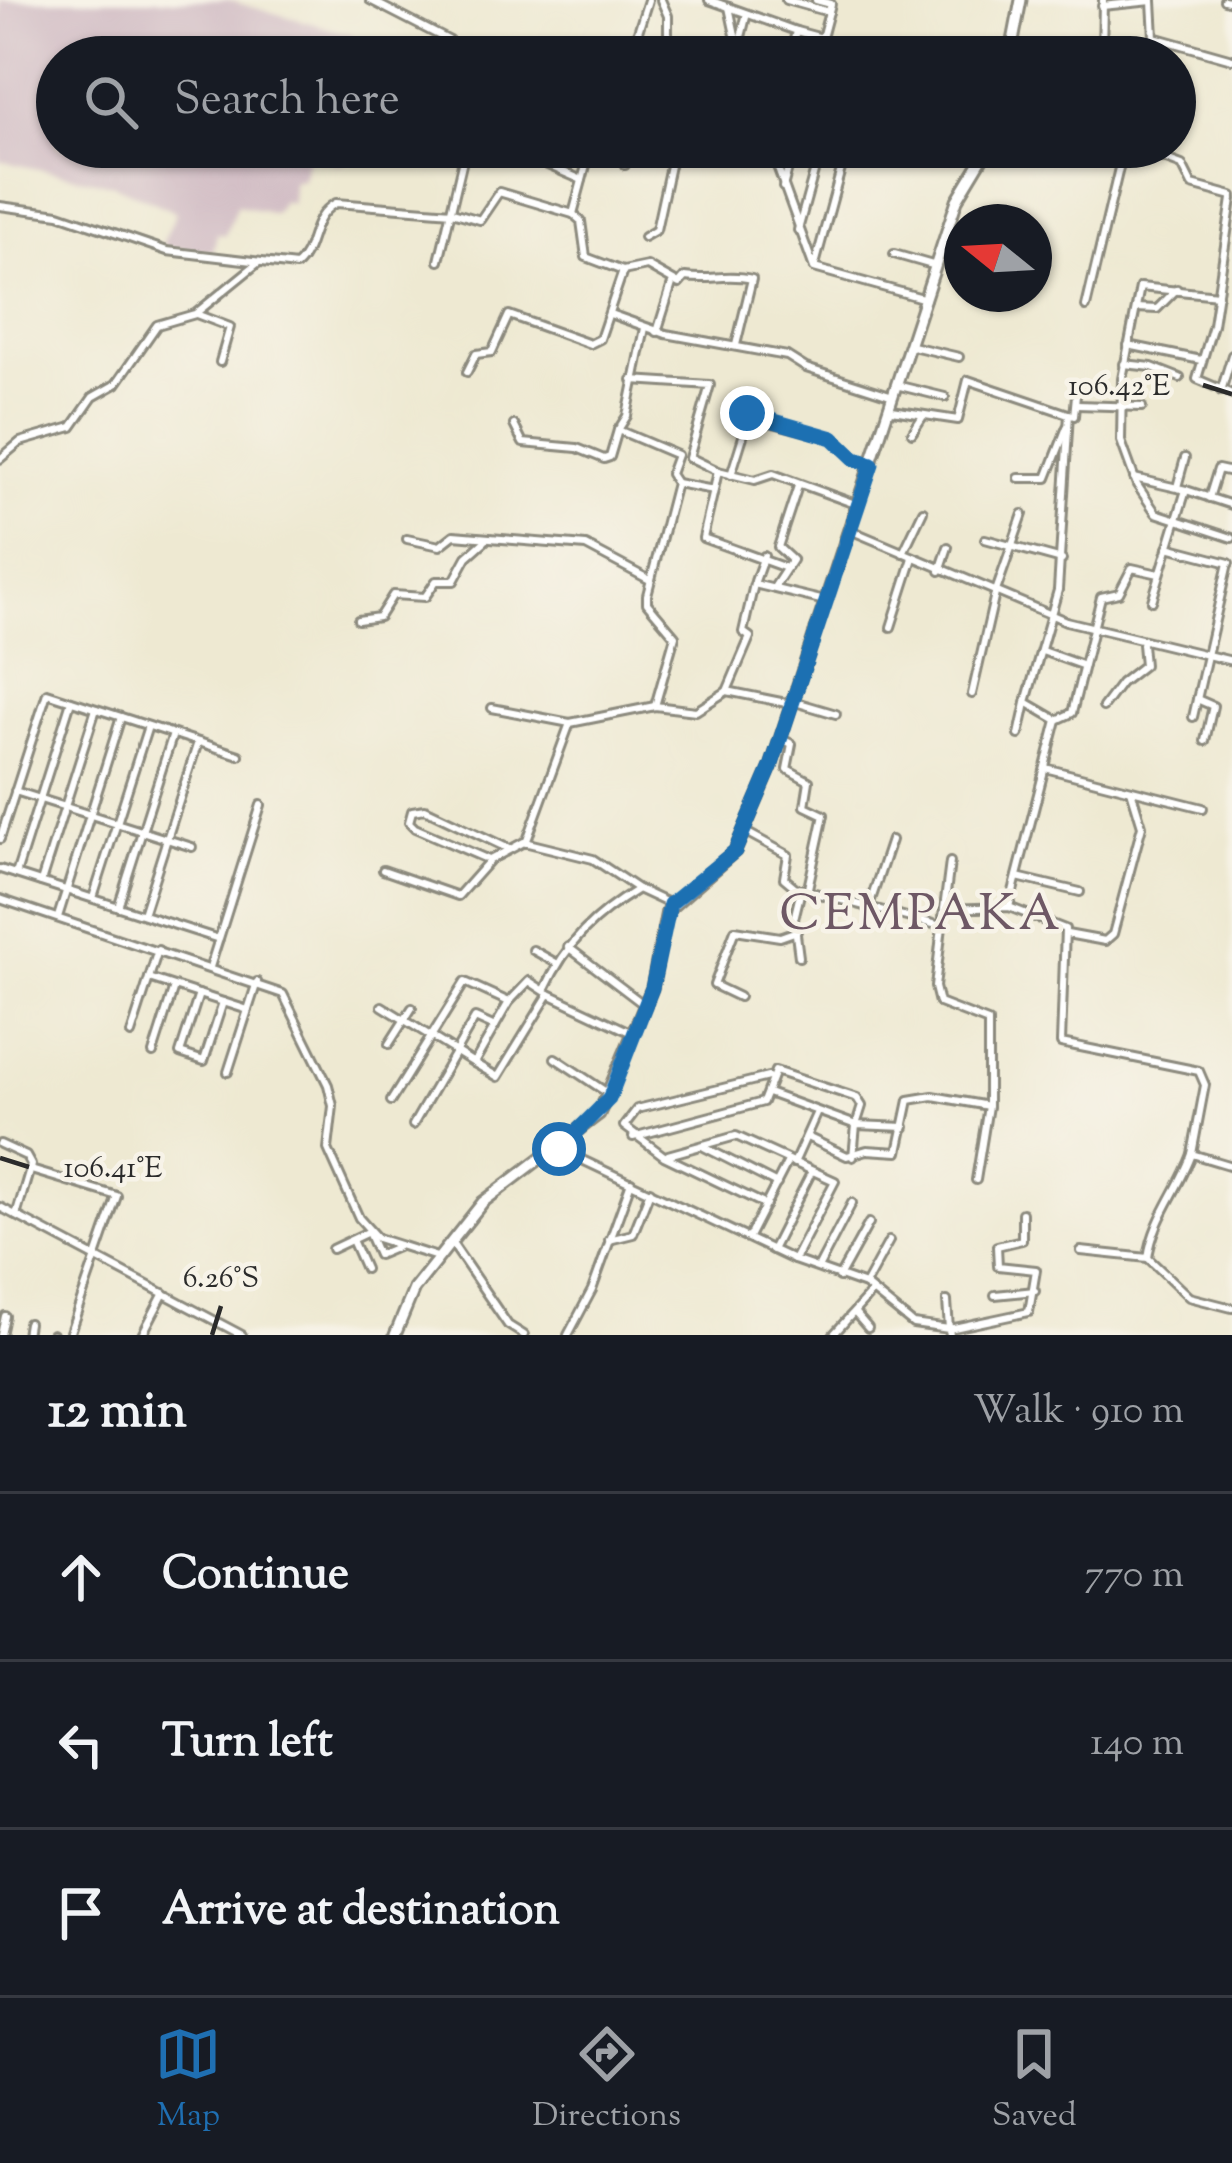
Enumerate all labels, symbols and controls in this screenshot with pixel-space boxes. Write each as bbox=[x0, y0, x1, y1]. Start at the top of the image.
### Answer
search box bbox=[36, 36, 1196, 168]
icon: search bbox=[78, 69, 144, 135]
text: Search here bbox=[174, 70, 400, 135]
north arrow bbox=[944, 204, 1052, 312]
text: 106.42°E bbox=[1068, 366, 1170, 409]
route end bbox=[720, 386, 774, 440]
district label: CEMPAKA bbox=[779, 880, 1063, 953]
route start bbox=[532, 1122, 586, 1176]
text: 106.41°E bbox=[64, 1148, 162, 1191]
text: 6.26°S bbox=[183, 1258, 259, 1301]
text: 12 min bbox=[48, 1377, 187, 1450]
text: Walk · 910 m bbox=[973, 1385, 1184, 1441]
icon: ahead bbox=[48, 1544, 114, 1610]
text: Continue bbox=[162, 1544, 349, 1609]
text: 770 m bbox=[1084, 1549, 1184, 1605]
icon: left bbox=[48, 1712, 114, 1778]
text: Turn left bbox=[162, 1712, 333, 1777]
text: 140 m bbox=[1090, 1717, 1184, 1773]
icon: arrive bbox=[48, 1880, 114, 1946]
text: Arrive at destination bbox=[162, 1880, 560, 1945]
tab: Map bbox=[155, 2021, 221, 2141]
tab: Directions bbox=[532, 2021, 681, 2141]
tab: Saved bbox=[992, 2021, 1077, 2141]

